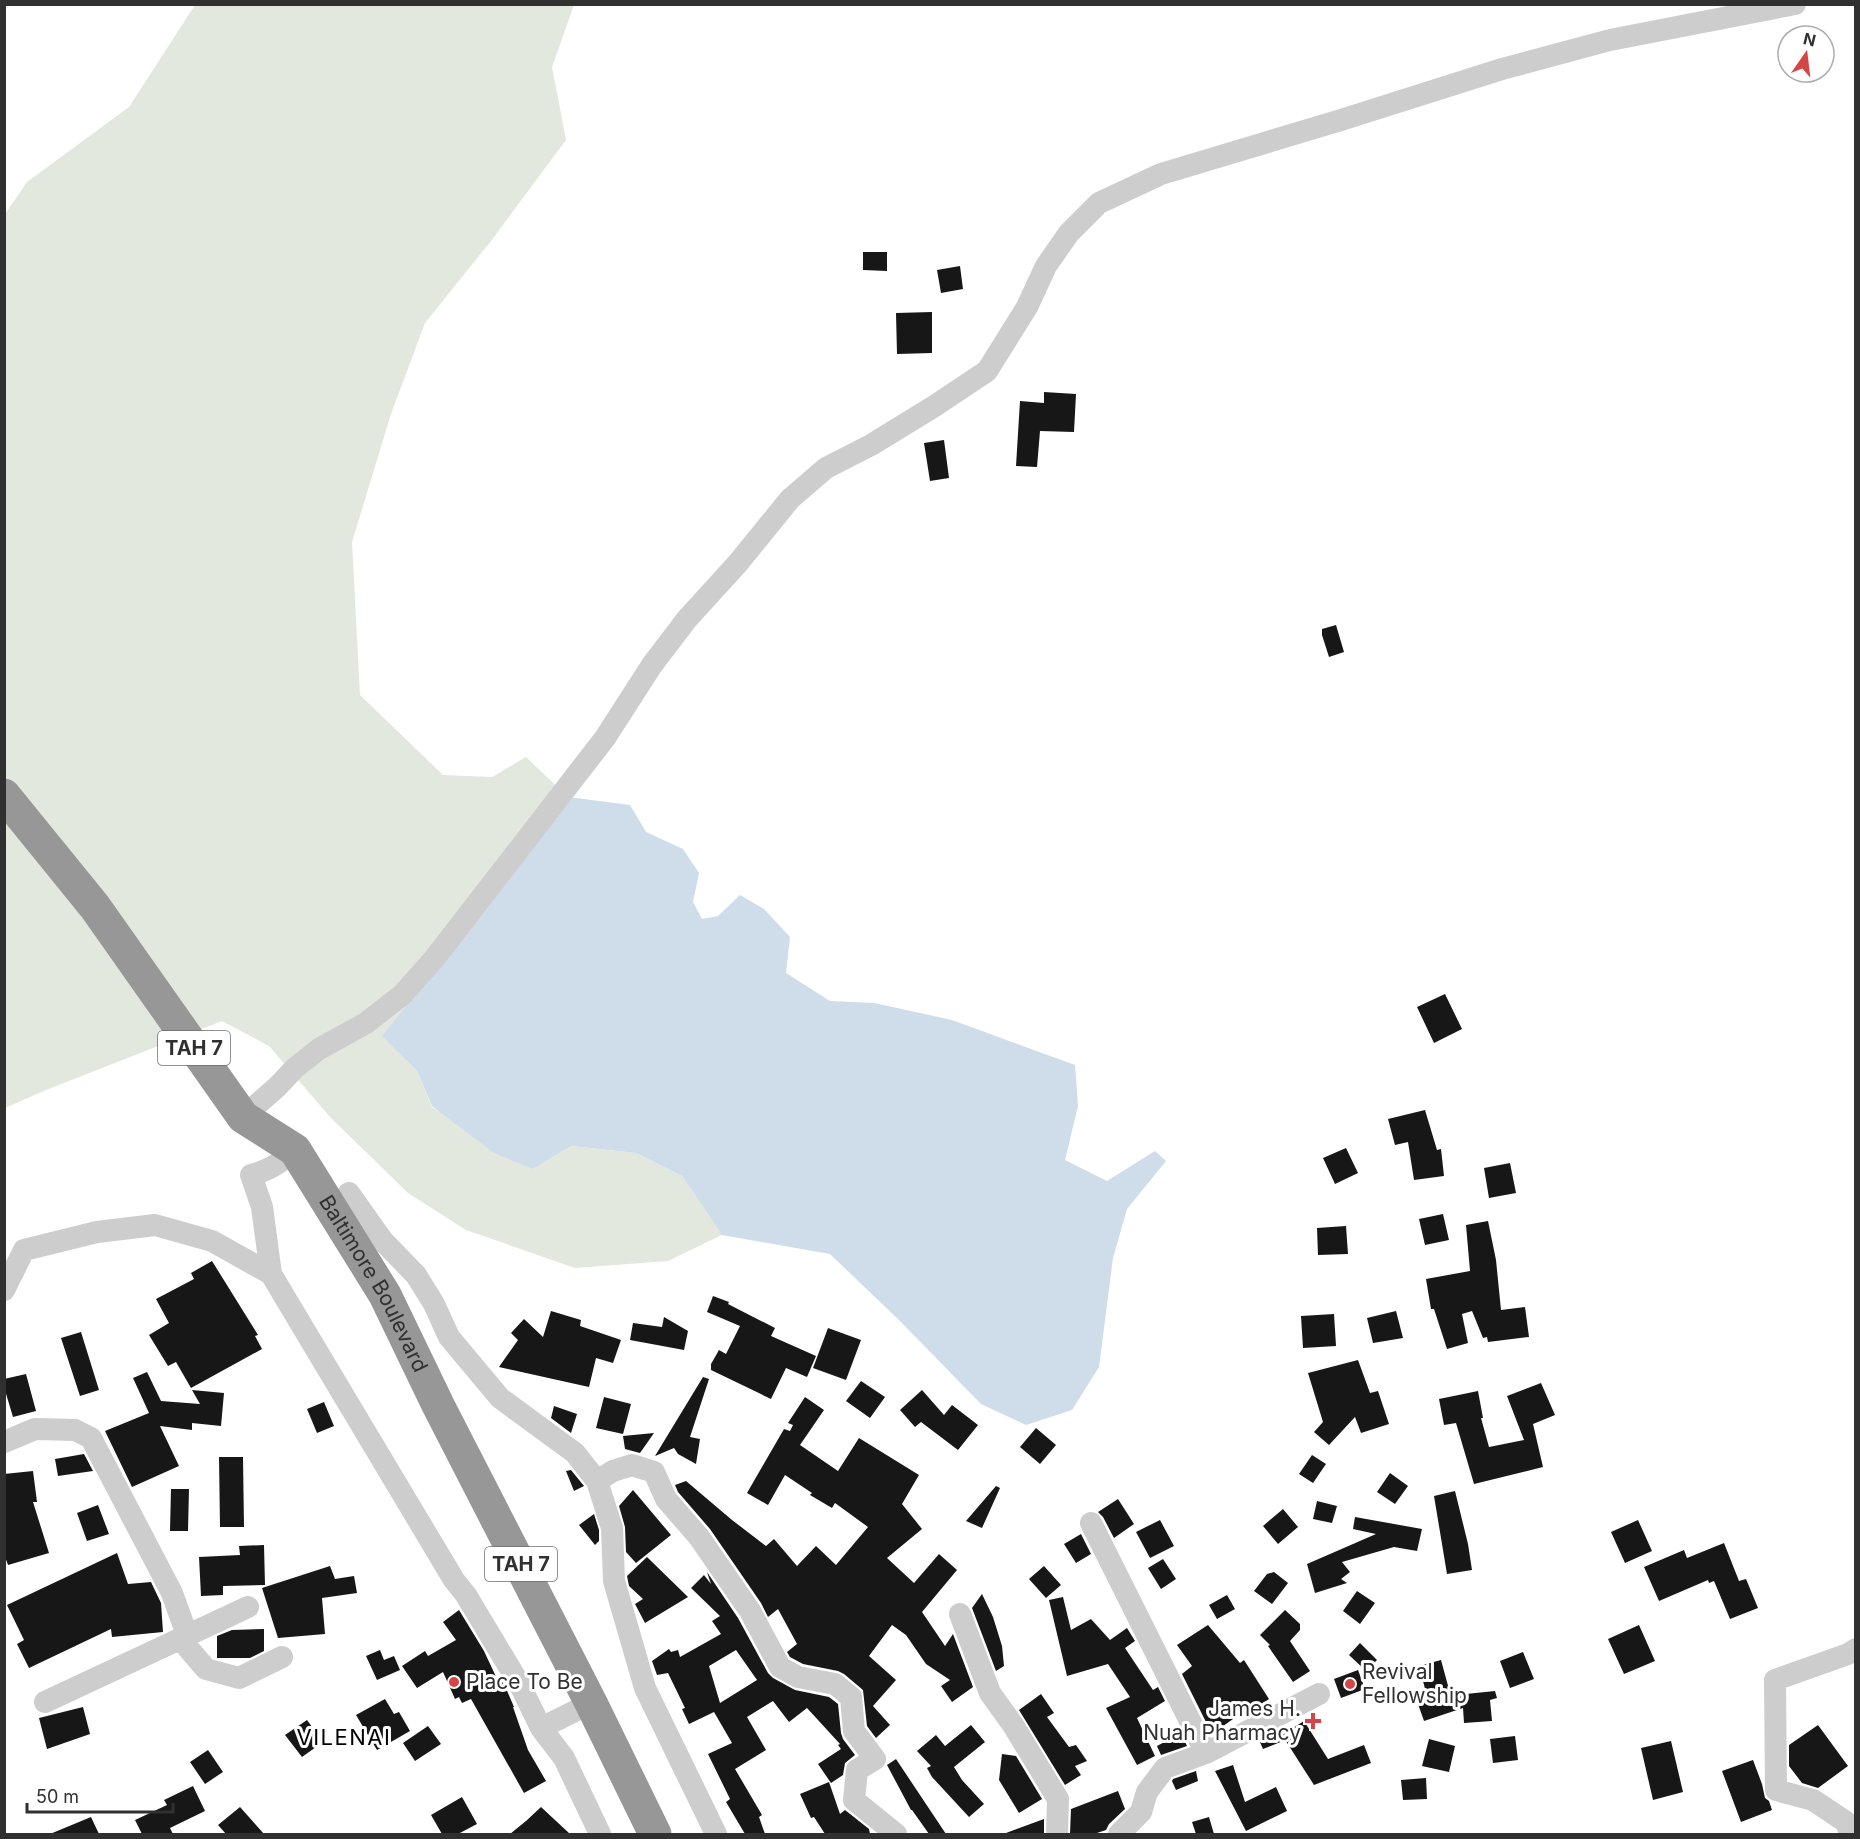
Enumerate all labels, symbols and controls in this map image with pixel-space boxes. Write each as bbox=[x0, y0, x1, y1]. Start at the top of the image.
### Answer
north arrow bbox=[1776, 24, 1836, 84]
text: N bbox=[1801, 28, 1818, 51]
road number: TAH 7 bbox=[158, 1031, 230, 1065]
street label: Baltimore Boulevard bbox=[314, 1190, 433, 1376]
road number: TAH 7 bbox=[485, 1547, 557, 1581]
place label: Revival Fellowship bbox=[1362, 1659, 1467, 1708]
place label: Place To Be bbox=[466, 1669, 583, 1694]
marker: Place To Be bbox=[447, 1675, 461, 1689]
marker: Revival Fellowship bbox=[1343, 1677, 1357, 1691]
place label: James H. Nuah Pharmacy bbox=[1143, 1696, 1301, 1745]
marker: James H. Nuah Pharmacy bbox=[1306, 1714, 1320, 1728]
district label: VILENAI bbox=[297, 1724, 391, 1750]
scale bar bbox=[27, 1776, 172, 1814]
text: 50 m bbox=[36, 1786, 79, 1807]

